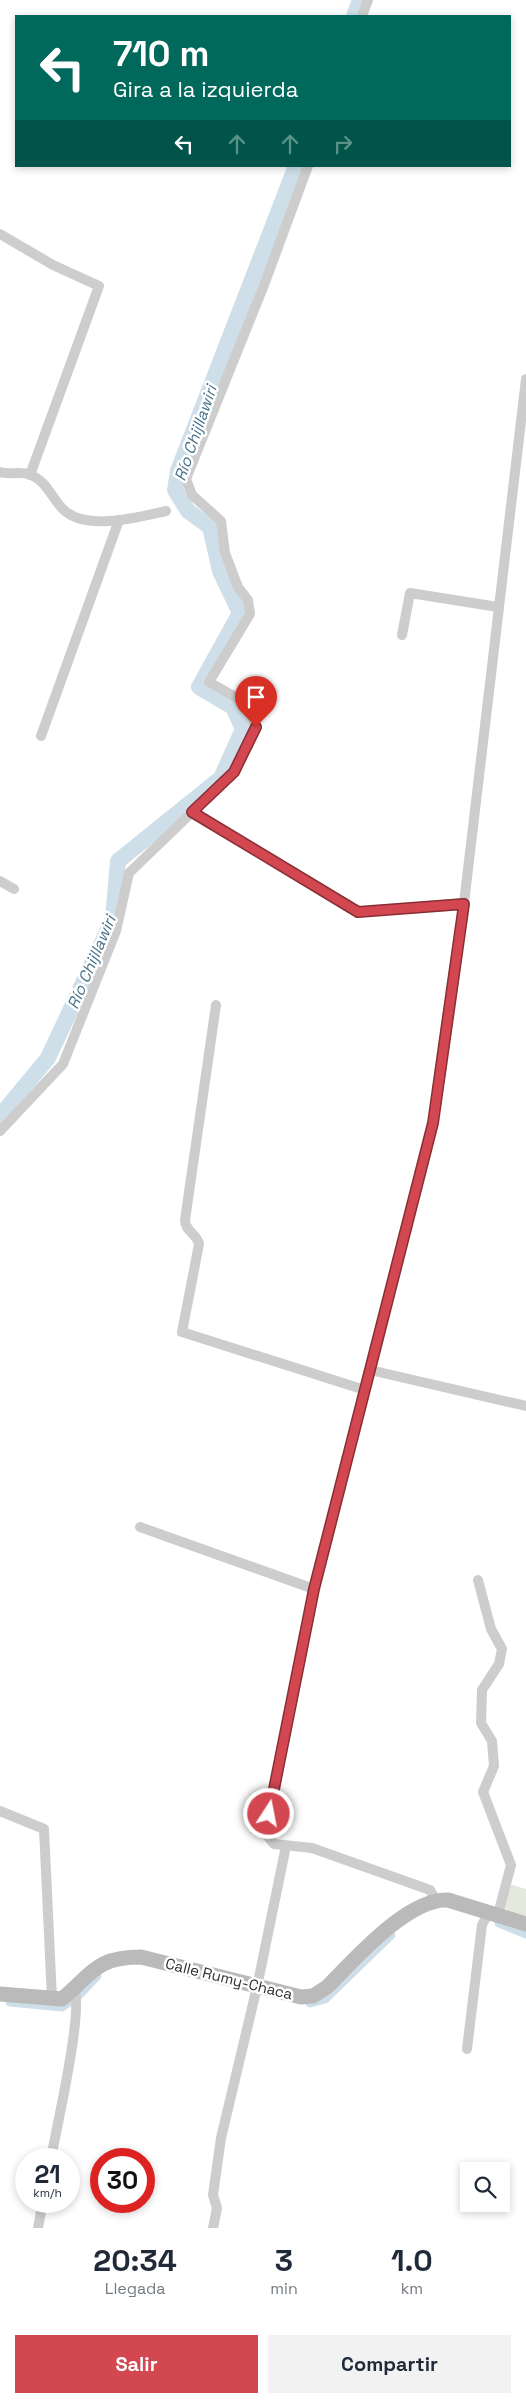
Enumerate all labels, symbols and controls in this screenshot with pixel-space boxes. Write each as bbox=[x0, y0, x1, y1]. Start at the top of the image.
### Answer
text: 710 m bbox=[113, 32, 209, 76]
icon: left bbox=[30, 35, 95, 100]
text: Gira a la izquierda bbox=[113, 75, 298, 103]
icon: left bbox=[170, 130, 198, 158]
icon: ahead bbox=[223, 130, 251, 158]
icon: ahead bbox=[276, 130, 304, 158]
icon: right bbox=[329, 130, 357, 158]
water label: Río Chijllawiri bbox=[169, 381, 222, 484]
pin bbox=[235, 676, 277, 727]
icon: arrive bbox=[242, 683, 270, 711]
water label: Río Chijllawiri bbox=[62, 910, 121, 1012]
position arrow bbox=[242, 1787, 294, 1839]
street label: Calle Rumy-Chaca bbox=[163, 1953, 295, 2004]
speed limit sign: 30 bbox=[90, 2148, 155, 2213]
text: 21 bbox=[34, 2158, 61, 2190]
map controls bbox=[460, 2162, 510, 2212]
button: search bbox=[460, 2162, 510, 2212]
text: km/h bbox=[33, 2185, 62, 2201]
text: 20:34 bbox=[93, 2241, 177, 2280]
text: 3 bbox=[275, 2241, 293, 2280]
text: 1.0 bbox=[391, 2241, 433, 2280]
text: Llegada bbox=[105, 2278, 166, 2299]
text: min bbox=[270, 2278, 298, 2299]
text: km bbox=[401, 2278, 423, 2299]
button: Salir bbox=[15, 2335, 258, 2393]
button: Compartir bbox=[268, 2335, 511, 2393]

